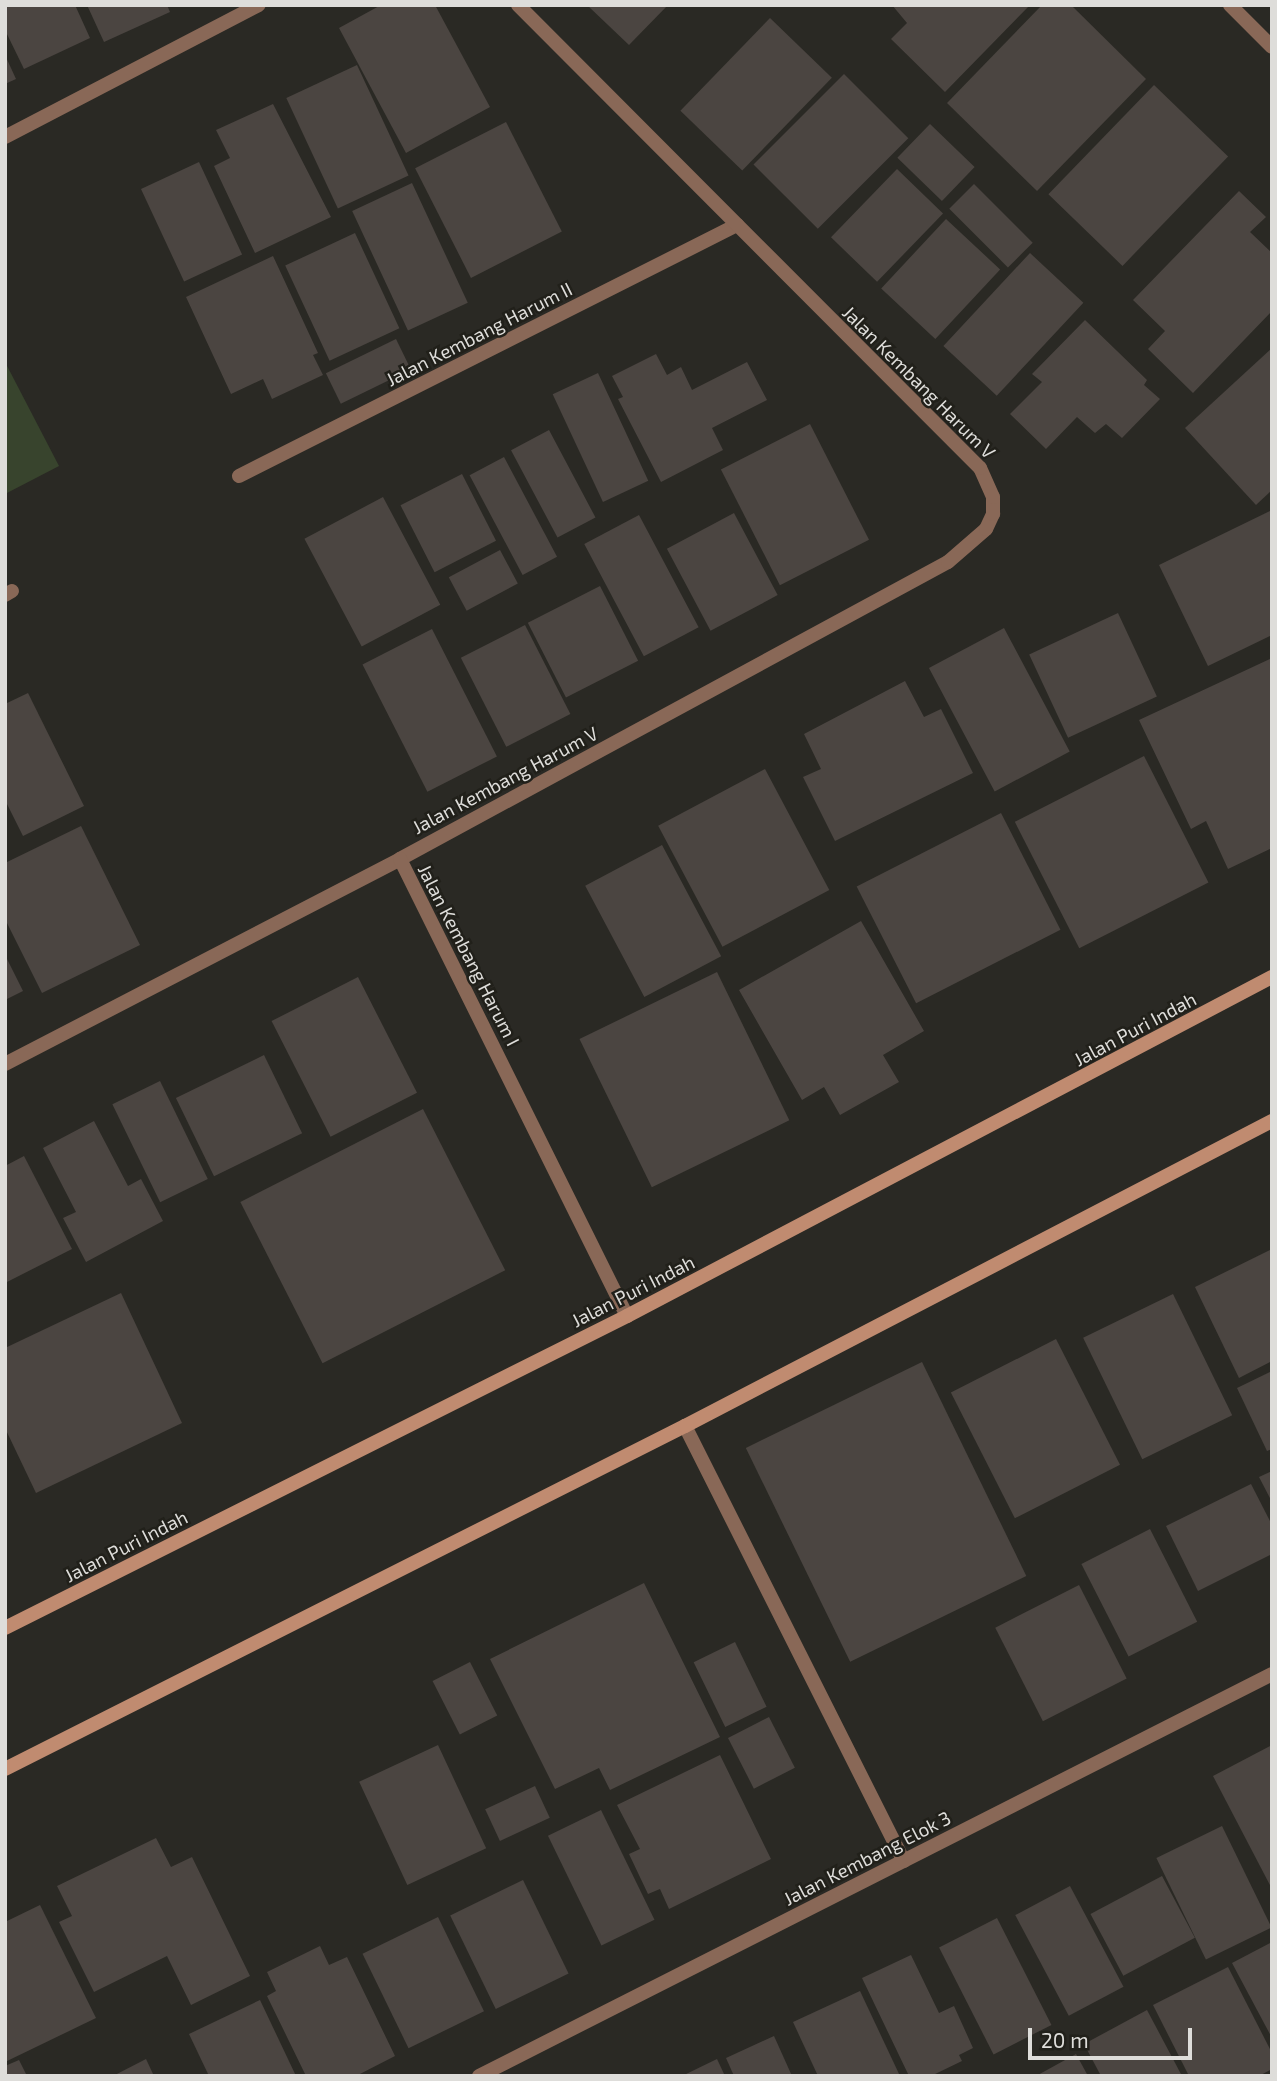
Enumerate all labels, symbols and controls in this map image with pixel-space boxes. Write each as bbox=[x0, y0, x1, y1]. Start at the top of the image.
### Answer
street label: Jalan Kembang Harum II bbox=[382, 277, 576, 391]
street label: Jalan Kembang Harum V bbox=[838, 301, 1000, 463]
street label: Jalan Kembang Harum V bbox=[408, 721, 602, 839]
street label: Jalan Kembang Harum I bbox=[413, 860, 525, 1050]
street label: Jalan Puri Indah bbox=[1070, 987, 1200, 1071]
street label: Jalan Puri Indah bbox=[568, 1250, 698, 1332]
street label: Jalan Puri Indah bbox=[61, 1505, 191, 1587]
street label: Jalan Kembang Elok 3 bbox=[780, 1806, 954, 1910]
scale bar bbox=[1032, 2014, 1196, 2058]
text: 20 m bbox=[1041, 2027, 1089, 2052]

